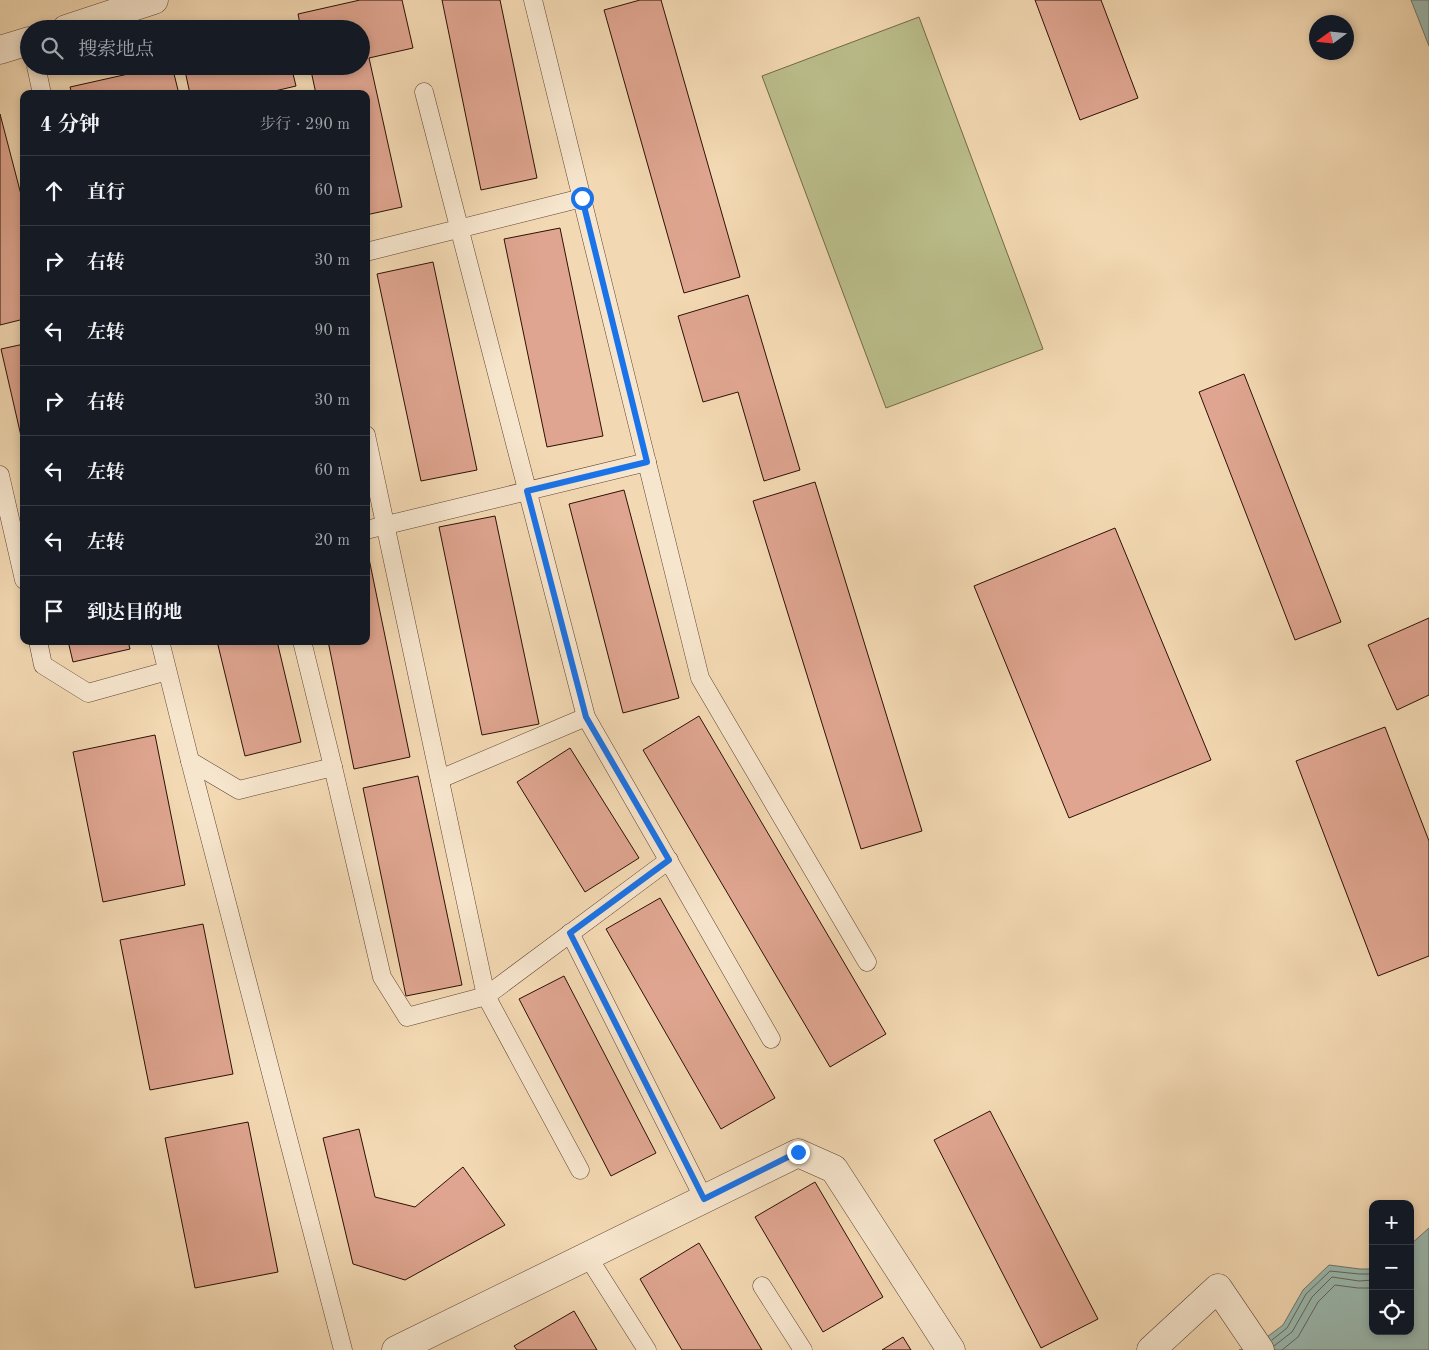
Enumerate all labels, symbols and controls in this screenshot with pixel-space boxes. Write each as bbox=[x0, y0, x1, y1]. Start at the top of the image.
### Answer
north arrow bbox=[1309, 15, 1354, 60]
search box bbox=[20, 20, 370, 75]
icon: search bbox=[38, 34, 66, 62]
text: 搜索地点 bbox=[78, 41, 154, 60]
text: 4 分钟 bbox=[40, 115, 100, 136]
text: 步行 · 290 m bbox=[260, 117, 350, 133]
icon: ahead bbox=[40, 177, 68, 205]
text: 60 m bbox=[314, 183, 350, 199]
text: 直行 bbox=[87, 184, 125, 203]
route start bbox=[571, 187, 594, 210]
icon: right bbox=[40, 247, 68, 275]
text: 30 m bbox=[314, 253, 350, 269]
text: 右转 bbox=[87, 254, 125, 273]
icon: left bbox=[40, 317, 68, 345]
text: 90 m bbox=[314, 323, 350, 339]
text: 左转 bbox=[87, 324, 125, 343]
icon: right bbox=[40, 387, 68, 415]
text: 30 m bbox=[314, 393, 350, 409]
text: 右转 bbox=[87, 394, 125, 413]
icon: left bbox=[40, 457, 68, 485]
text: 60 m bbox=[314, 463, 350, 479]
text: 左转 bbox=[87, 464, 125, 483]
icon: left bbox=[40, 527, 68, 555]
text: 20 m bbox=[314, 533, 350, 549]
text: 左转 bbox=[87, 534, 125, 553]
icon: arrive bbox=[40, 597, 68, 625]
text: 到达目的地 bbox=[87, 604, 182, 623]
route end bbox=[787, 1141, 810, 1164]
map controls bbox=[1369, 1200, 1414, 1335]
button: + bbox=[1369, 1200, 1414, 1245]
button: − bbox=[1369, 1245, 1414, 1290]
button: locate bbox=[1369, 1290, 1414, 1335]

